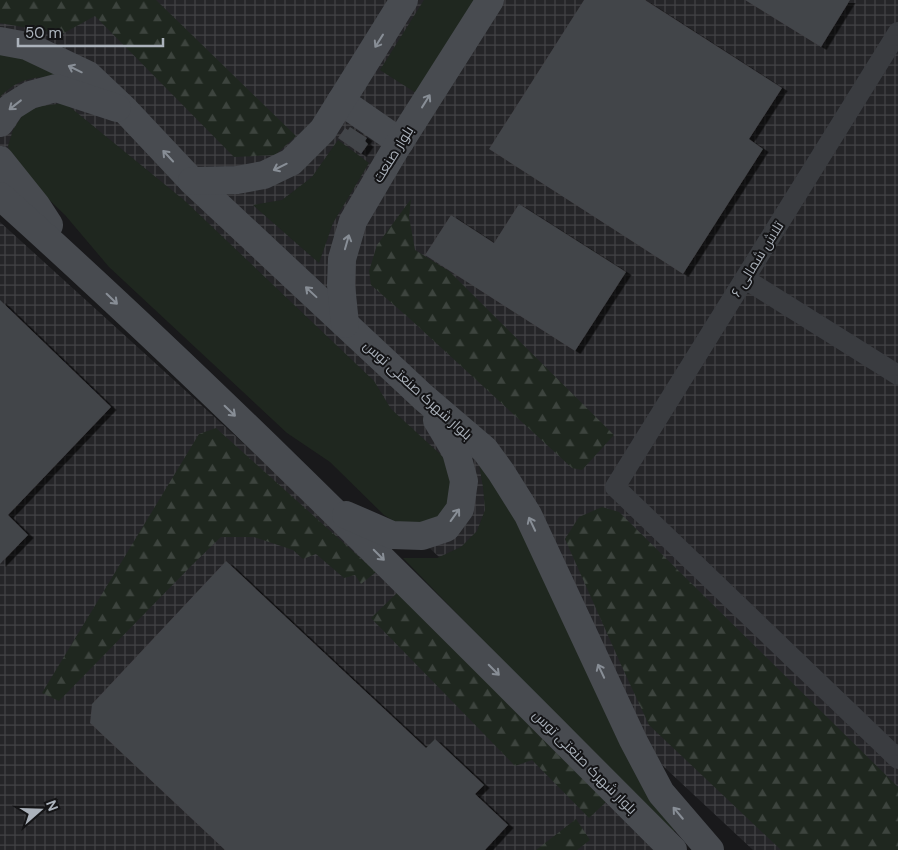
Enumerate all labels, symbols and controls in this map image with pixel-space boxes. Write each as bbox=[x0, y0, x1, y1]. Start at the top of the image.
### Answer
scale bar bbox=[18, 15, 162, 47]
text: 50 m bbox=[25, 23, 62, 43]
one-way arrow bbox=[373, 34, 383, 48]
one-way arrow bbox=[68, 64, 83, 73]
one-way arrow bbox=[422, 94, 432, 108]
one-way arrow bbox=[9, 99, 22, 110]
street label: بلوار صنعت bbox=[369, 122, 417, 186]
one-way arrow bbox=[162, 149, 174, 162]
one-way arrow bbox=[272, 163, 287, 173]
street label: تلاش شمالی ۶ bbox=[727, 218, 787, 300]
one-way arrow bbox=[343, 234, 352, 250]
one-way arrow bbox=[304, 286, 317, 298]
one-way arrow bbox=[106, 293, 119, 305]
street label: بلوار شهرک صنعتی توس bbox=[360, 336, 476, 444]
one-way arrow bbox=[224, 405, 236, 417]
one-way arrow bbox=[450, 508, 460, 522]
one-way arrow bbox=[527, 517, 537, 532]
one-way arrow bbox=[373, 549, 385, 562]
one-way arrow bbox=[487, 664, 499, 676]
one-way arrow bbox=[595, 664, 605, 679]
street label: بلوار شهرک صنعتی توس bbox=[529, 706, 641, 818]
north arrow bbox=[15, 785, 65, 835]
text: N bbox=[42, 798, 62, 813]
one-way arrow bbox=[673, 807, 684, 820]

